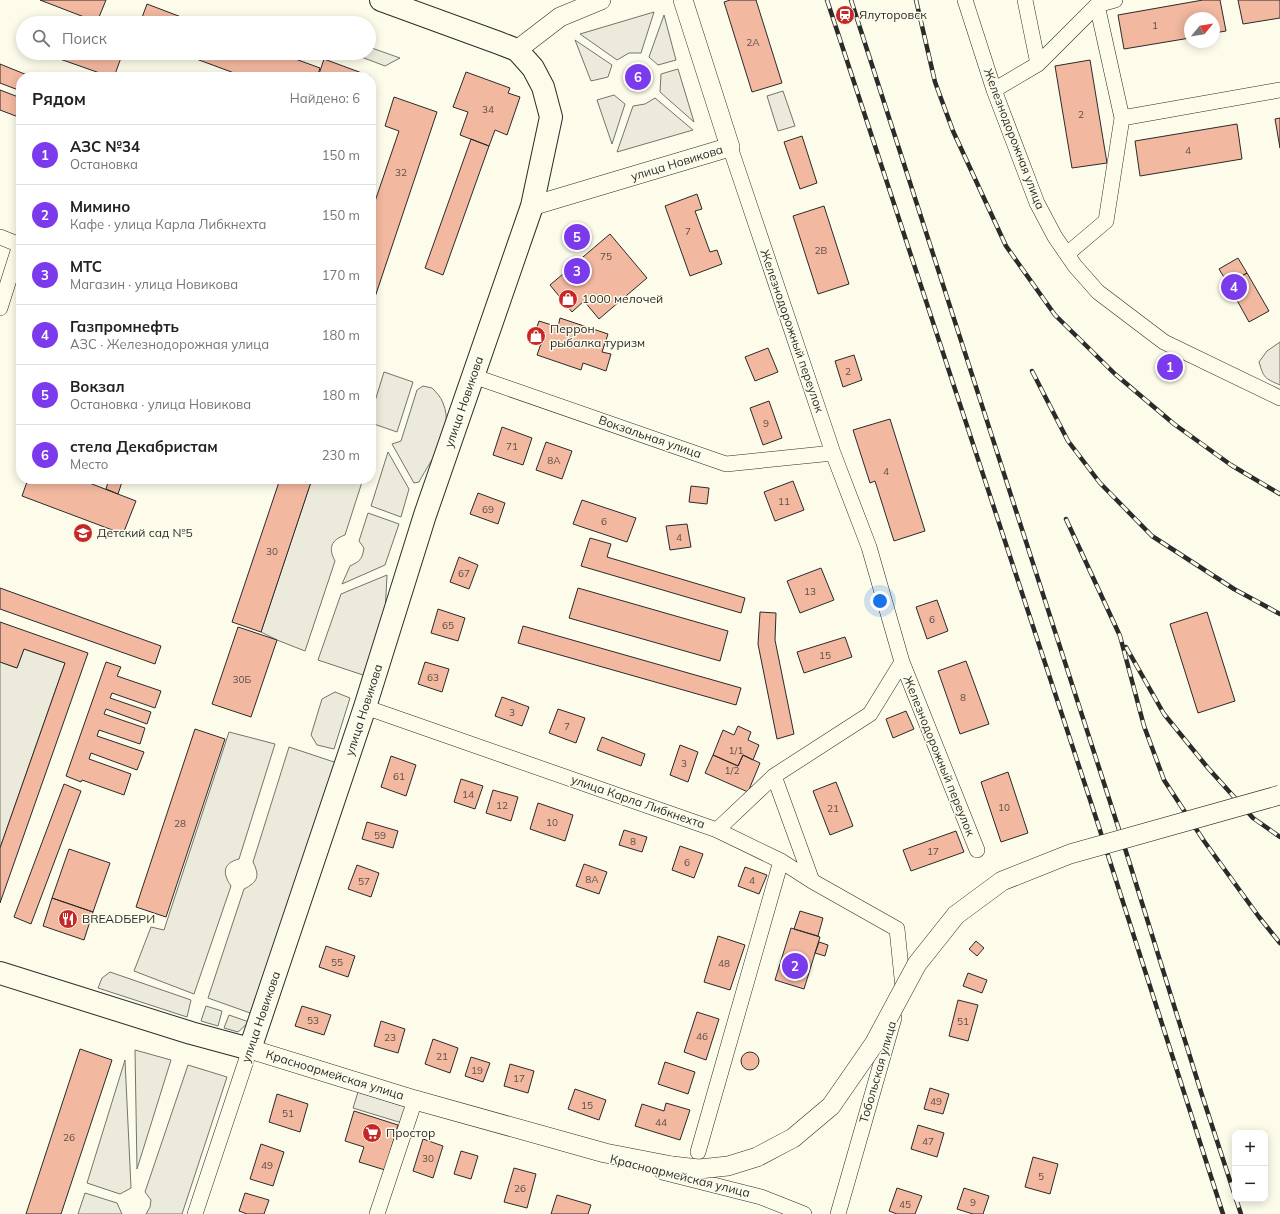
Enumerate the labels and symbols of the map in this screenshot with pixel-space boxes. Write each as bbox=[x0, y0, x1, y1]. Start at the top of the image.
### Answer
station icon: Ялуторовск bbox=[834, 4, 856, 26]
place label: Ялуторовск bbox=[859, 7, 927, 22]
north arrow bbox=[1184, 12, 1220, 48]
house number: 1 bbox=[1152, 19, 1158, 32]
house number: 2А bbox=[746, 36, 760, 49]
pin: 6 bbox=[625, 62, 651, 92]
street label: Железнодорожная улица bbox=[981, 66, 1048, 211]
house number: 34 bbox=[482, 103, 494, 116]
house number: 2 bbox=[1078, 108, 1084, 121]
street label: улица Новикова bbox=[629, 141, 725, 184]
house number: 4 bbox=[1185, 144, 1191, 157]
house number: 32 bbox=[395, 166, 407, 179]
pin: 5 bbox=[564, 222, 590, 252]
house number: 7 bbox=[685, 225, 691, 238]
house number: 2В bbox=[815, 244, 828, 257]
street label: Железнодорожный переулок bbox=[757, 247, 828, 415]
house number: 75 bbox=[600, 250, 612, 263]
pin: 3 bbox=[564, 256, 590, 286]
pin: 4 bbox=[1221, 272, 1247, 302]
shop icon: 1000 мелочей bbox=[557, 288, 579, 310]
place label: 1000 мелочей bbox=[582, 291, 663, 306]
place label: Перрон рыбалка туризм bbox=[550, 321, 645, 350]
shop icon: Перрон рыбалка туризм bbox=[525, 325, 547, 347]
pin: 1 bbox=[1157, 352, 1183, 382]
street label: улица Новикова bbox=[441, 354, 486, 449]
house number: 2 bbox=[845, 365, 851, 378]
street label: Вокзальная улица bbox=[597, 412, 704, 461]
house number: 9 bbox=[763, 417, 769, 430]
house number: 71 bbox=[506, 440, 518, 453]
house number: 8А bbox=[547, 454, 561, 467]
house number: 4 bbox=[883, 465, 889, 478]
house number: 11 bbox=[778, 495, 790, 508]
house number: 69 bbox=[482, 503, 494, 516]
house number: 6 bbox=[601, 515, 607, 528]
school or university icon: Детский сад №5 bbox=[72, 522, 94, 544]
place label: Детский сад №5 bbox=[97, 525, 193, 540]
house number: 4 bbox=[676, 531, 682, 544]
house number: 30 bbox=[266, 545, 278, 558]
house number: 67 bbox=[458, 567, 470, 580]
house number: 13 bbox=[804, 585, 816, 598]
your location bbox=[870, 591, 890, 611]
house number: 6 bbox=[929, 613, 935, 626]
house number: 65 bbox=[442, 619, 454, 632]
house number: 15 bbox=[819, 649, 831, 662]
street label: улица Новикова bbox=[342, 662, 385, 758]
house number: 63 bbox=[427, 671, 439, 684]
house number: 30Б bbox=[233, 673, 252, 686]
street label: Железнодорожный переулок bbox=[900, 674, 979, 839]
house number: 8 bbox=[960, 691, 966, 704]
house number: 3 bbox=[509, 706, 515, 719]
house number: 7 bbox=[564, 720, 570, 733]
house number: 1/1 bbox=[729, 744, 743, 757]
house number: 3 bbox=[681, 757, 687, 770]
house number: 1/2 bbox=[725, 764, 739, 777]
house number: 61 bbox=[393, 770, 405, 783]
street label: улица Карла Либкнехта bbox=[569, 772, 707, 832]
house number: 14 bbox=[462, 788, 474, 801]
house number: 12 bbox=[496, 799, 508, 812]
house number: 10 bbox=[998, 801, 1010, 814]
house number: 21 bbox=[827, 802, 839, 815]
house number: 10 bbox=[546, 816, 558, 829]
house number: 28 bbox=[174, 817, 186, 830]
house number: 59 bbox=[374, 829, 386, 842]
house number: 8 bbox=[630, 835, 636, 848]
house number: 17 bbox=[927, 845, 939, 858]
house number: 6 bbox=[684, 856, 690, 869]
house number: 8А bbox=[585, 873, 599, 886]
house number: 4 bbox=[749, 874, 755, 887]
house number: 57 bbox=[358, 875, 370, 888]
restaurant icon: BREADБЕРИ bbox=[57, 908, 79, 930]
place label: BREADБЕРИ bbox=[82, 911, 155, 926]
pin: 2 bbox=[782, 951, 808, 981]
house number: 55 bbox=[331, 956, 343, 969]
house number: 48 bbox=[718, 957, 730, 970]
street label: улица Новикова bbox=[238, 969, 283, 1064]
house number: 53 bbox=[307, 1014, 319, 1027]
house number: 51 bbox=[957, 1015, 969, 1028]
street label: Тобольская улица bbox=[856, 1019, 899, 1125]
house number: 46 bbox=[696, 1030, 708, 1043]
house number: 23 bbox=[384, 1031, 396, 1044]
street label: Красноармейская улица bbox=[264, 1046, 406, 1103]
house number: 21 bbox=[436, 1050, 448, 1063]
house number: 19 bbox=[471, 1064, 483, 1077]
house number: 17 bbox=[513, 1072, 525, 1085]
house number: 49 bbox=[930, 1095, 942, 1108]
house number: 15 bbox=[581, 1099, 593, 1112]
house number: 51 bbox=[282, 1107, 294, 1120]
house number: 44 bbox=[655, 1116, 667, 1129]
supermarket icon: Простор bbox=[361, 1122, 383, 1144]
place label: Простор bbox=[386, 1125, 435, 1140]
house number: 26 bbox=[63, 1131, 75, 1144]
house number: 47 bbox=[922, 1135, 934, 1148]
street label: Красноармейская улица bbox=[609, 1151, 752, 1200]
house number: 30 bbox=[422, 1152, 434, 1165]
house number: 49 bbox=[261, 1159, 273, 1172]
house number: 5 bbox=[1038, 1170, 1044, 1183]
house number: 26 bbox=[514, 1182, 526, 1195]
house number: 9 bbox=[970, 1196, 976, 1209]
house number: 45 bbox=[899, 1198, 911, 1211]

